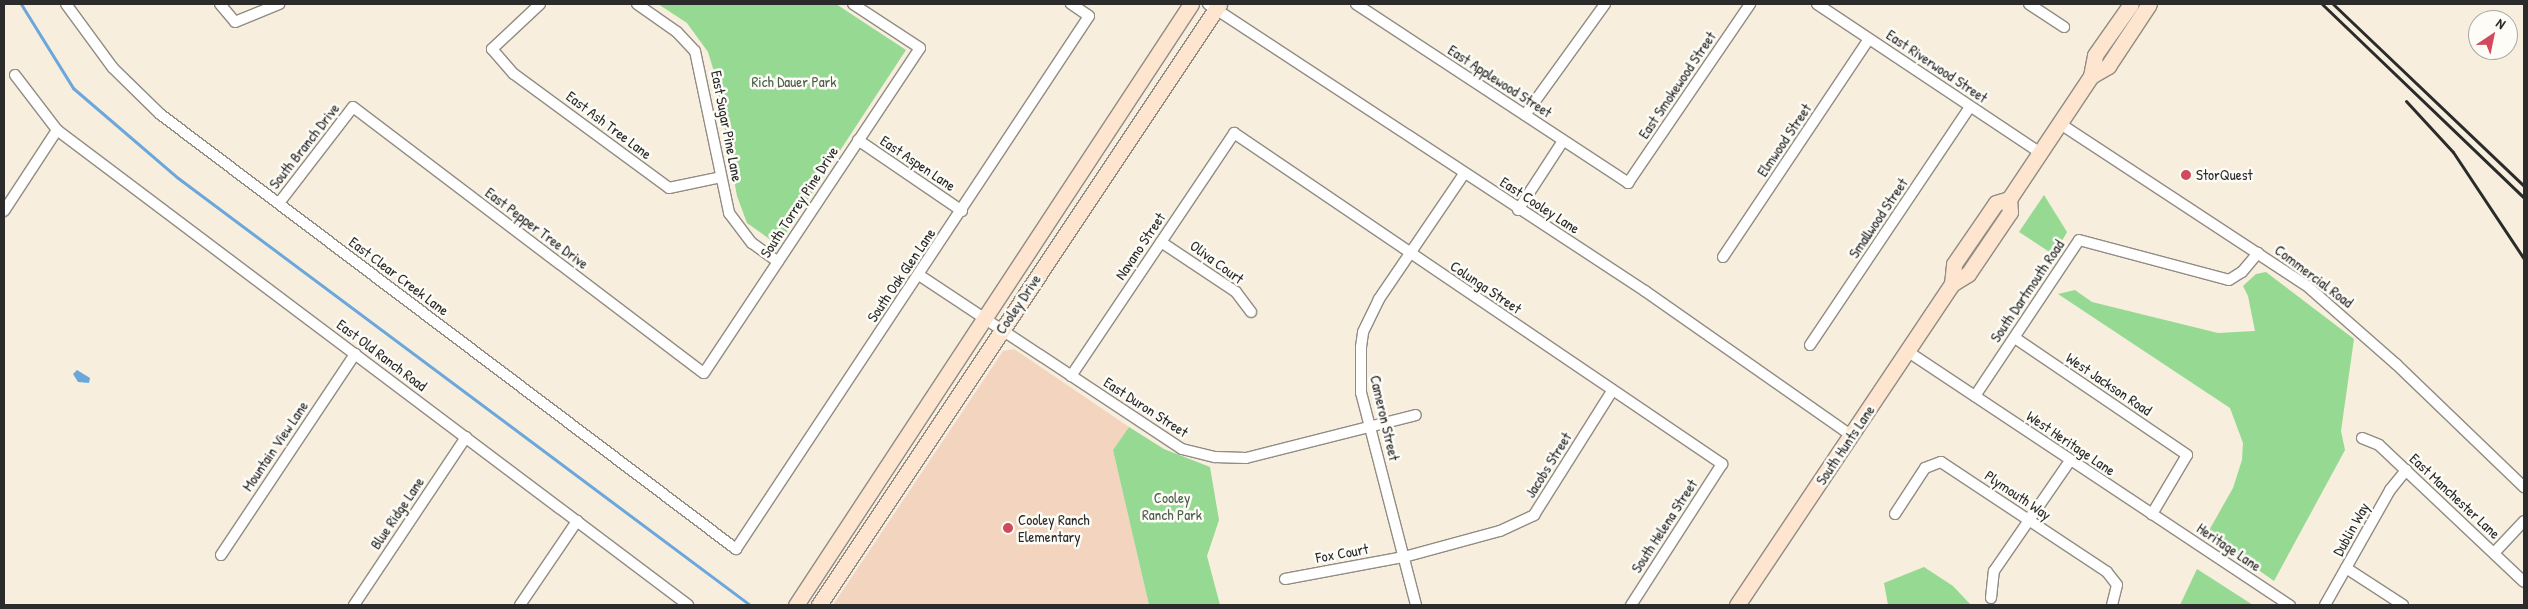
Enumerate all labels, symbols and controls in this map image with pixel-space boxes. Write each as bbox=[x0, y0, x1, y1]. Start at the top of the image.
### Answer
north arrow bbox=[2468, 10, 2518, 60]
text: N bbox=[2493, 13, 2510, 33]
street label: East Riverwood Street bbox=[1883, 26, 1991, 106]
street label: East Smokewood Street bbox=[1634, 28, 1720, 142]
street label: East Applewood Street bbox=[1445, 41, 1555, 121]
street label: East Sugar Pine Lane bbox=[707, 69, 747, 183]
park label: Rich Dauer Park bbox=[751, 73, 837, 91]
street label: East Ash Tree Lane bbox=[563, 87, 655, 163]
street label: South Branch Drive bbox=[265, 100, 343, 192]
street label: Elmwood Street bbox=[1753, 100, 1815, 180]
street label: East Aspen Lane bbox=[877, 131, 959, 195]
street label: South Torrey Pine Drive bbox=[756, 143, 842, 261]
place label: StorQuest bbox=[2196, 166, 2253, 184]
marker: StorQuest bbox=[2180, 169, 2192, 181]
street label: East Cooley Lane bbox=[1497, 173, 1583, 237]
street label: Smallwood Street bbox=[1845, 175, 1911, 261]
street label: East Pepper Tree Drive bbox=[482, 183, 592, 273]
street label: Navano Street bbox=[1111, 209, 1169, 283]
street label: South Oak Glen Lane bbox=[863, 225, 939, 325]
street label: East Clear Creek Lane bbox=[346, 233, 452, 319]
street label: Oliva Court bbox=[1187, 236, 1247, 288]
street label: South Dartmouth Road bbox=[1986, 236, 2068, 346]
street label: Commercial Road bbox=[2271, 241, 2357, 311]
street label: Colunga Street bbox=[1447, 257, 1525, 317]
street label: Cooley Drive bbox=[991, 271, 1045, 337]
street label: East Old Ranch Road bbox=[333, 315, 431, 395]
street label: West Jackson Road bbox=[2063, 349, 2155, 419]
street label: East Duron Street bbox=[1100, 373, 1192, 441]
street label: Cameron Street bbox=[1366, 373, 1404, 463]
street label: Mountain View Lane bbox=[238, 398, 312, 494]
street label: South Hunts Lane bbox=[1812, 402, 1878, 488]
street label: West Heritage Lane bbox=[2023, 407, 2119, 479]
street label: Jacobs Street bbox=[1521, 429, 1575, 501]
street label: East Manchester Lane bbox=[2406, 450, 2504, 542]
street label: Plymouth Way bbox=[1981, 466, 2055, 524]
street label: Blue Ridge Lane bbox=[366, 473, 428, 553]
street label: South Helena Street bbox=[1627, 476, 1701, 576]
park label: Cooley Ranch Park bbox=[1142, 488, 1202, 523]
street label: Dublin Way bbox=[2329, 499, 2373, 559]
place label: Cooley Ranch Elementary bbox=[1018, 510, 1090, 545]
street label: Heritage Lane bbox=[2194, 519, 2264, 575]
marker: Cooley Ranch Elementary bbox=[1002, 522, 1014, 534]
street label: Fox Court bbox=[1314, 540, 1370, 566]

